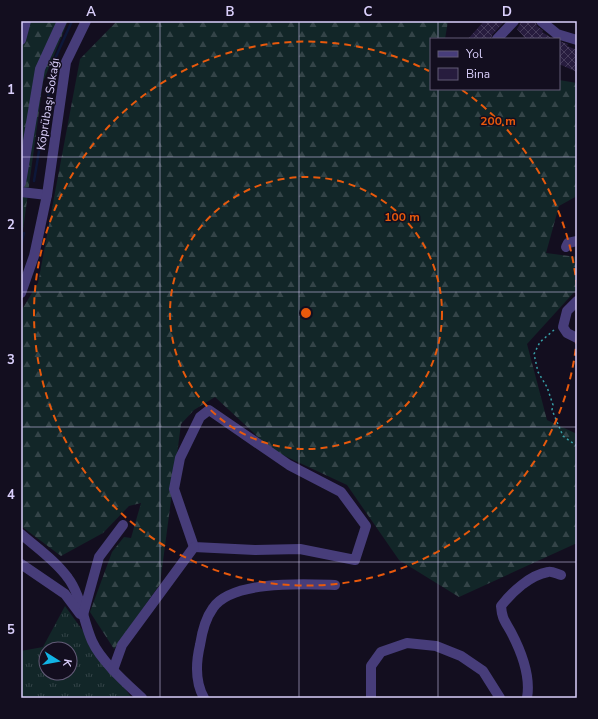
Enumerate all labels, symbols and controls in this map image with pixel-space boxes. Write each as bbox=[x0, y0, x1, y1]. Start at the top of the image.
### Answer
text: A bbox=[86, 3, 96, 21]
text: B bbox=[226, 3, 235, 21]
text: C bbox=[364, 3, 373, 21]
text: D bbox=[502, 3, 512, 21]
legend bbox=[430, 38, 560, 90]
text: Yol bbox=[465, 46, 483, 62]
street label: Köprübaşı Sokağı bbox=[33, 57, 63, 151]
text: Bina bbox=[466, 66, 490, 82]
text: 1 bbox=[7, 81, 15, 99]
text: 200 m bbox=[480, 113, 516, 129]
text: 100 m bbox=[384, 209, 420, 225]
text: 2 bbox=[7, 216, 15, 234]
centre of rings bbox=[299, 306, 313, 320]
text: 3 bbox=[7, 351, 15, 369]
text: 4 bbox=[7, 486, 15, 504]
text: 5 bbox=[7, 621, 15, 639]
north arrow bbox=[38, 641, 78, 681]
text: K bbox=[59, 658, 75, 669]

